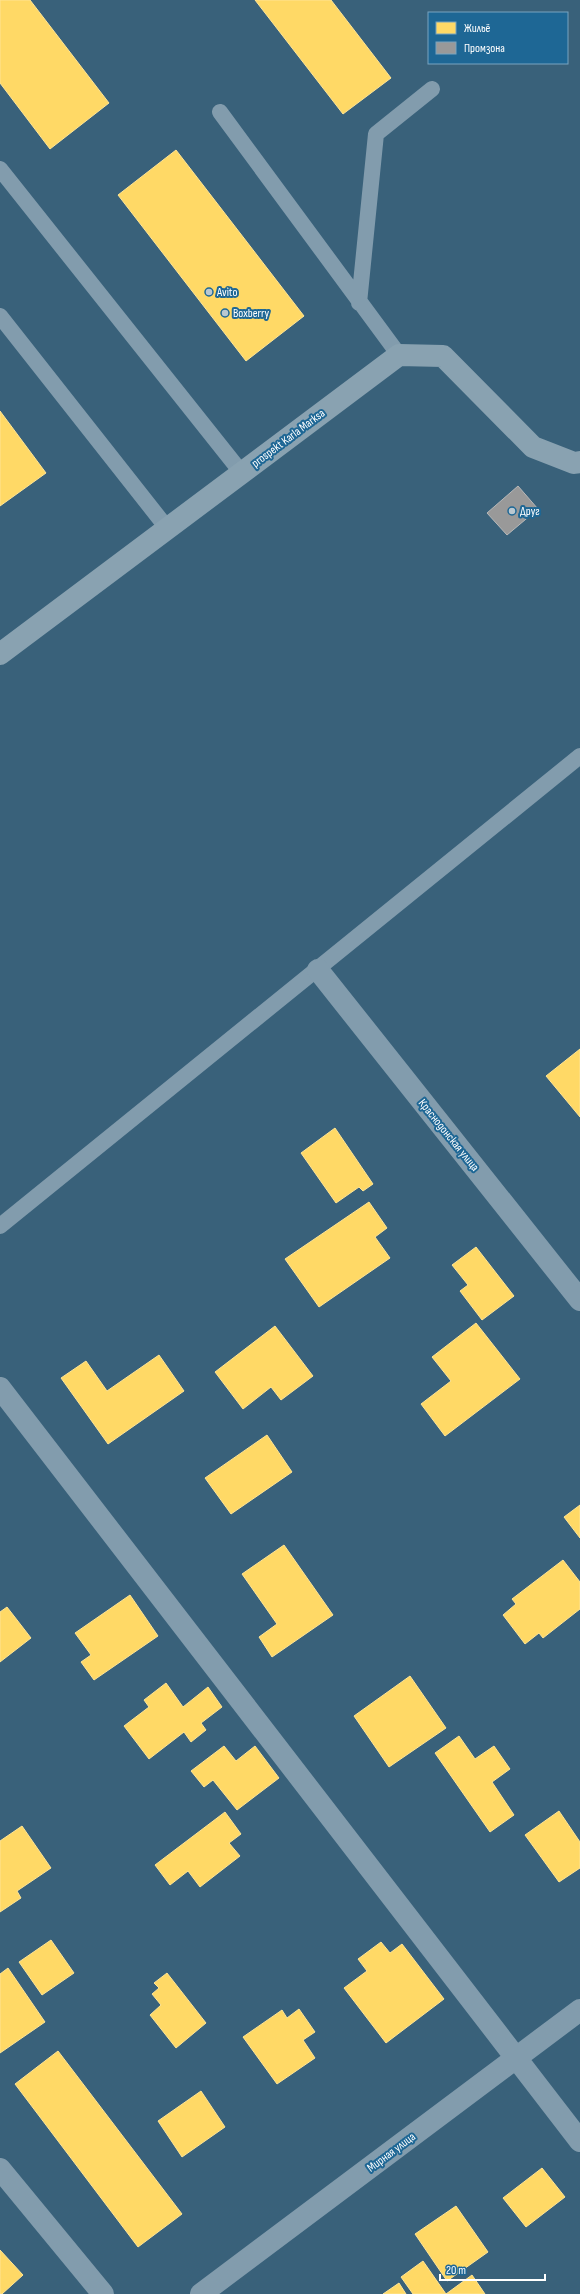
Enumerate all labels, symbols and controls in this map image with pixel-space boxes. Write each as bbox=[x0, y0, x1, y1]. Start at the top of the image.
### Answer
legend bbox=[428, 12, 568, 64]
text: Жильё bbox=[464, 21, 491, 36]
text: Промзона bbox=[464, 41, 505, 56]
place label: Avito bbox=[216, 285, 237, 300]
marker: Avito bbox=[204, 287, 214, 297]
place label: Boxberry bbox=[233, 306, 270, 321]
marker: Boxberry bbox=[220, 308, 230, 318]
street label: prospekt Karla Marksa bbox=[249, 406, 328, 471]
place label: Друг bbox=[520, 504, 540, 519]
marker: Друг bbox=[507, 506, 517, 516]
street label: Краснодонская улица bbox=[415, 1096, 483, 1175]
street label: Мирная улица bbox=[364, 2129, 419, 2175]
scale bar bbox=[440, 2256, 545, 2282]
text: 20 m bbox=[446, 2263, 466, 2278]

